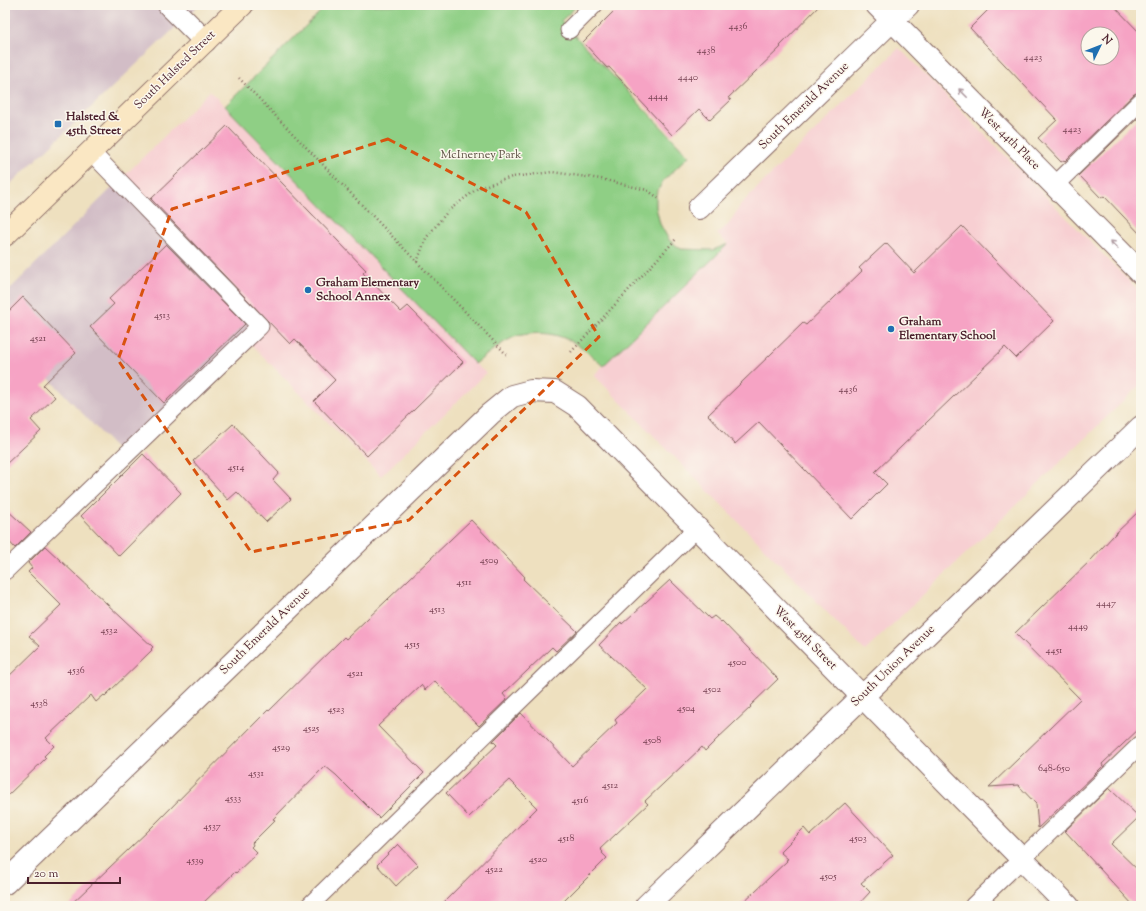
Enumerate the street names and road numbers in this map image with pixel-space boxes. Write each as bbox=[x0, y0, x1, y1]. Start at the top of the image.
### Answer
street label: South Halsted Street bbox=[130, 26, 220, 114]
street label: South Emerald Avenue bbox=[755, 58, 854, 154]
street label: West 44th Place bbox=[974, 104, 1044, 174]
street label: South Emerald Avenue bbox=[216, 583, 315, 679]
street label: West 45th Street bbox=[769, 602, 841, 674]
street label: South Union Avenue bbox=[847, 621, 939, 711]

